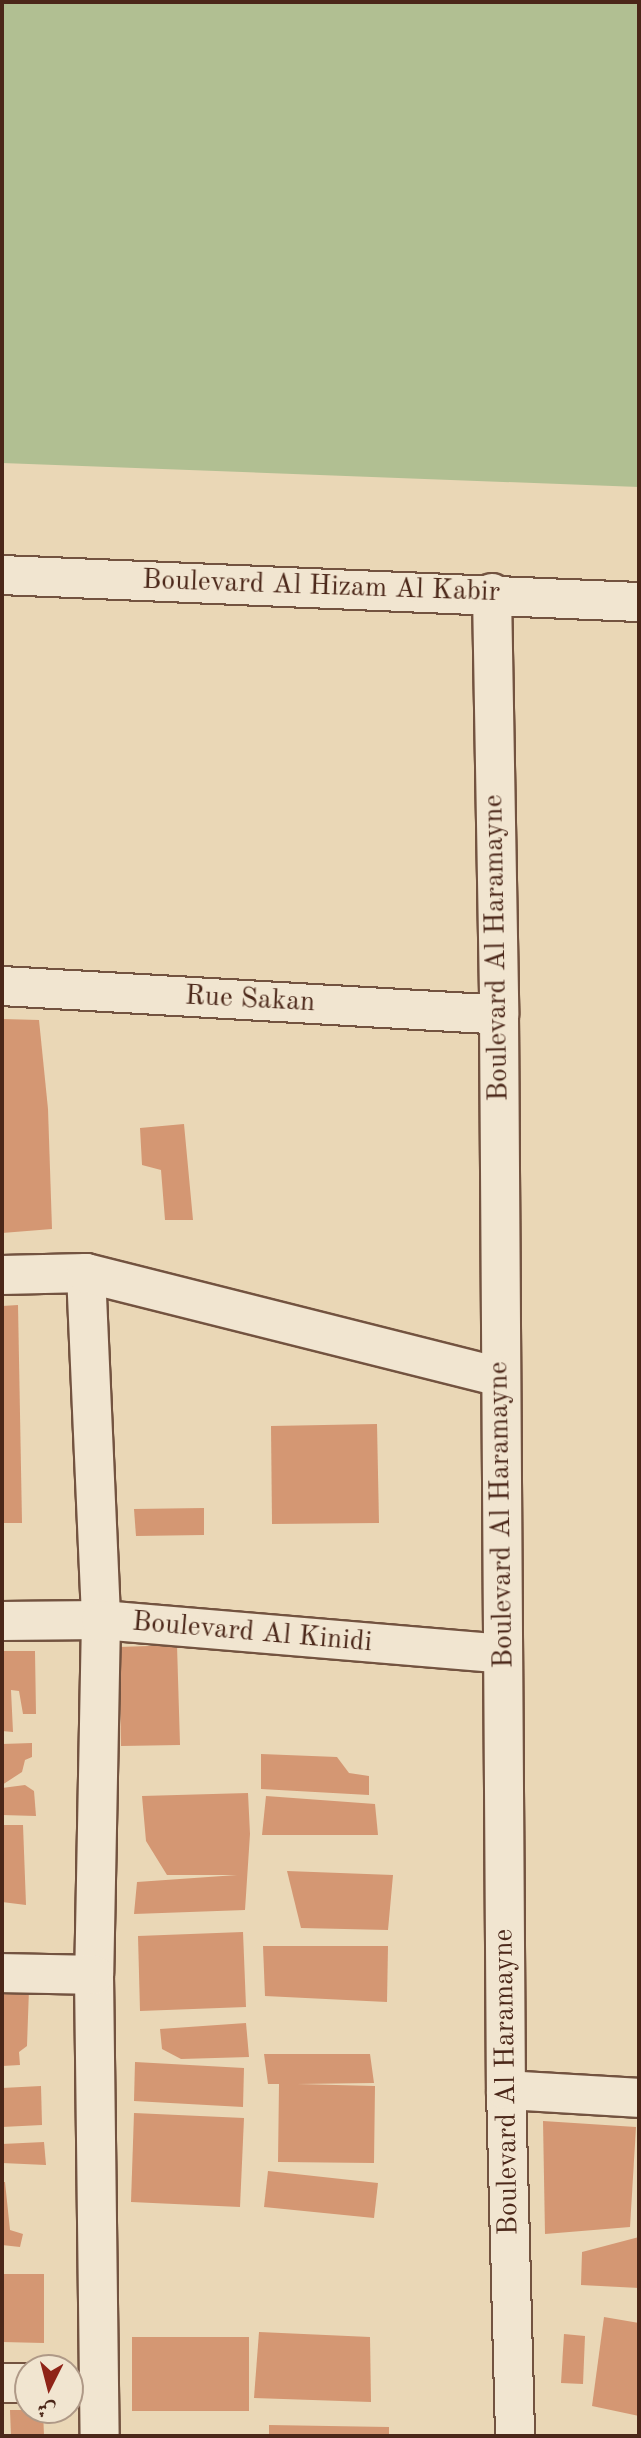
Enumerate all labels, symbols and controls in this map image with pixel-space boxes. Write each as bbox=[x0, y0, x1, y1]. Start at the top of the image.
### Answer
street label: Boulevard Al Hizam Al Kabir bbox=[141, 564, 501, 610]
street label: Boulevard Al Haramayne bbox=[478, 794, 516, 1102]
street label: Rue Sakan bbox=[184, 980, 316, 1020]
street label: Boulevard Al Haramayne bbox=[483, 1361, 521, 1669]
street label: Boulevard Al Kinidi bbox=[131, 1606, 373, 1660]
street label: Boulevard Al Haramayne bbox=[488, 1928, 526, 2236]
north arrow bbox=[14, 2354, 84, 2424]
text: ش bbox=[37, 2398, 57, 2419]

